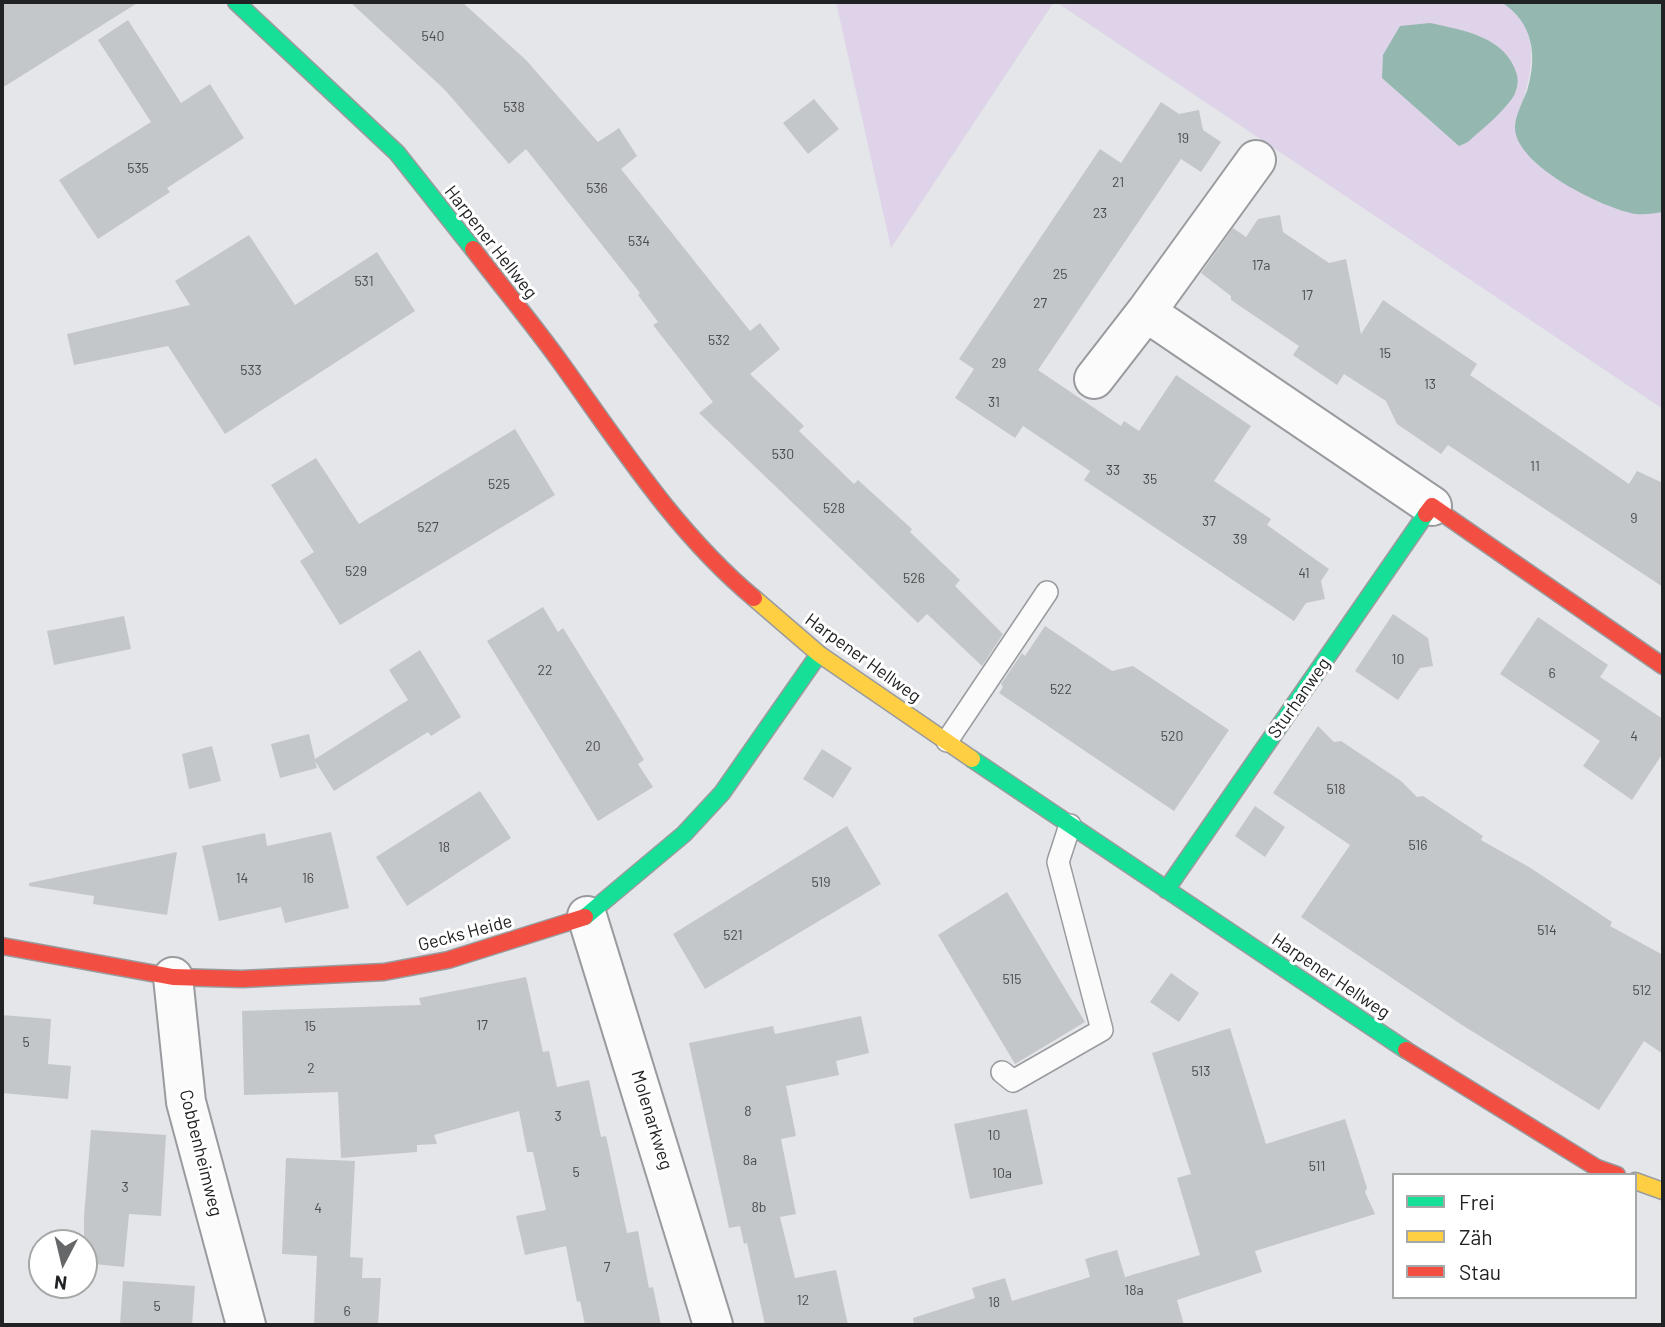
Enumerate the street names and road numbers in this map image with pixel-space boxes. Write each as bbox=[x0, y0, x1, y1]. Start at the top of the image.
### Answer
street label: Harpener Hellweg bbox=[440, 181, 542, 303]
street label: Harpener Hellweg bbox=[801, 609, 925, 707]
street label: Sturhanweg bbox=[1263, 653, 1335, 743]
street label: Gecks Heide bbox=[416, 910, 514, 956]
street label: Harpener Hellweg bbox=[1268, 929, 1394, 1023]
street label: Molenarkweg bbox=[627, 1068, 677, 1172]
street label: Cobbenheimweg bbox=[175, 1087, 227, 1219]

